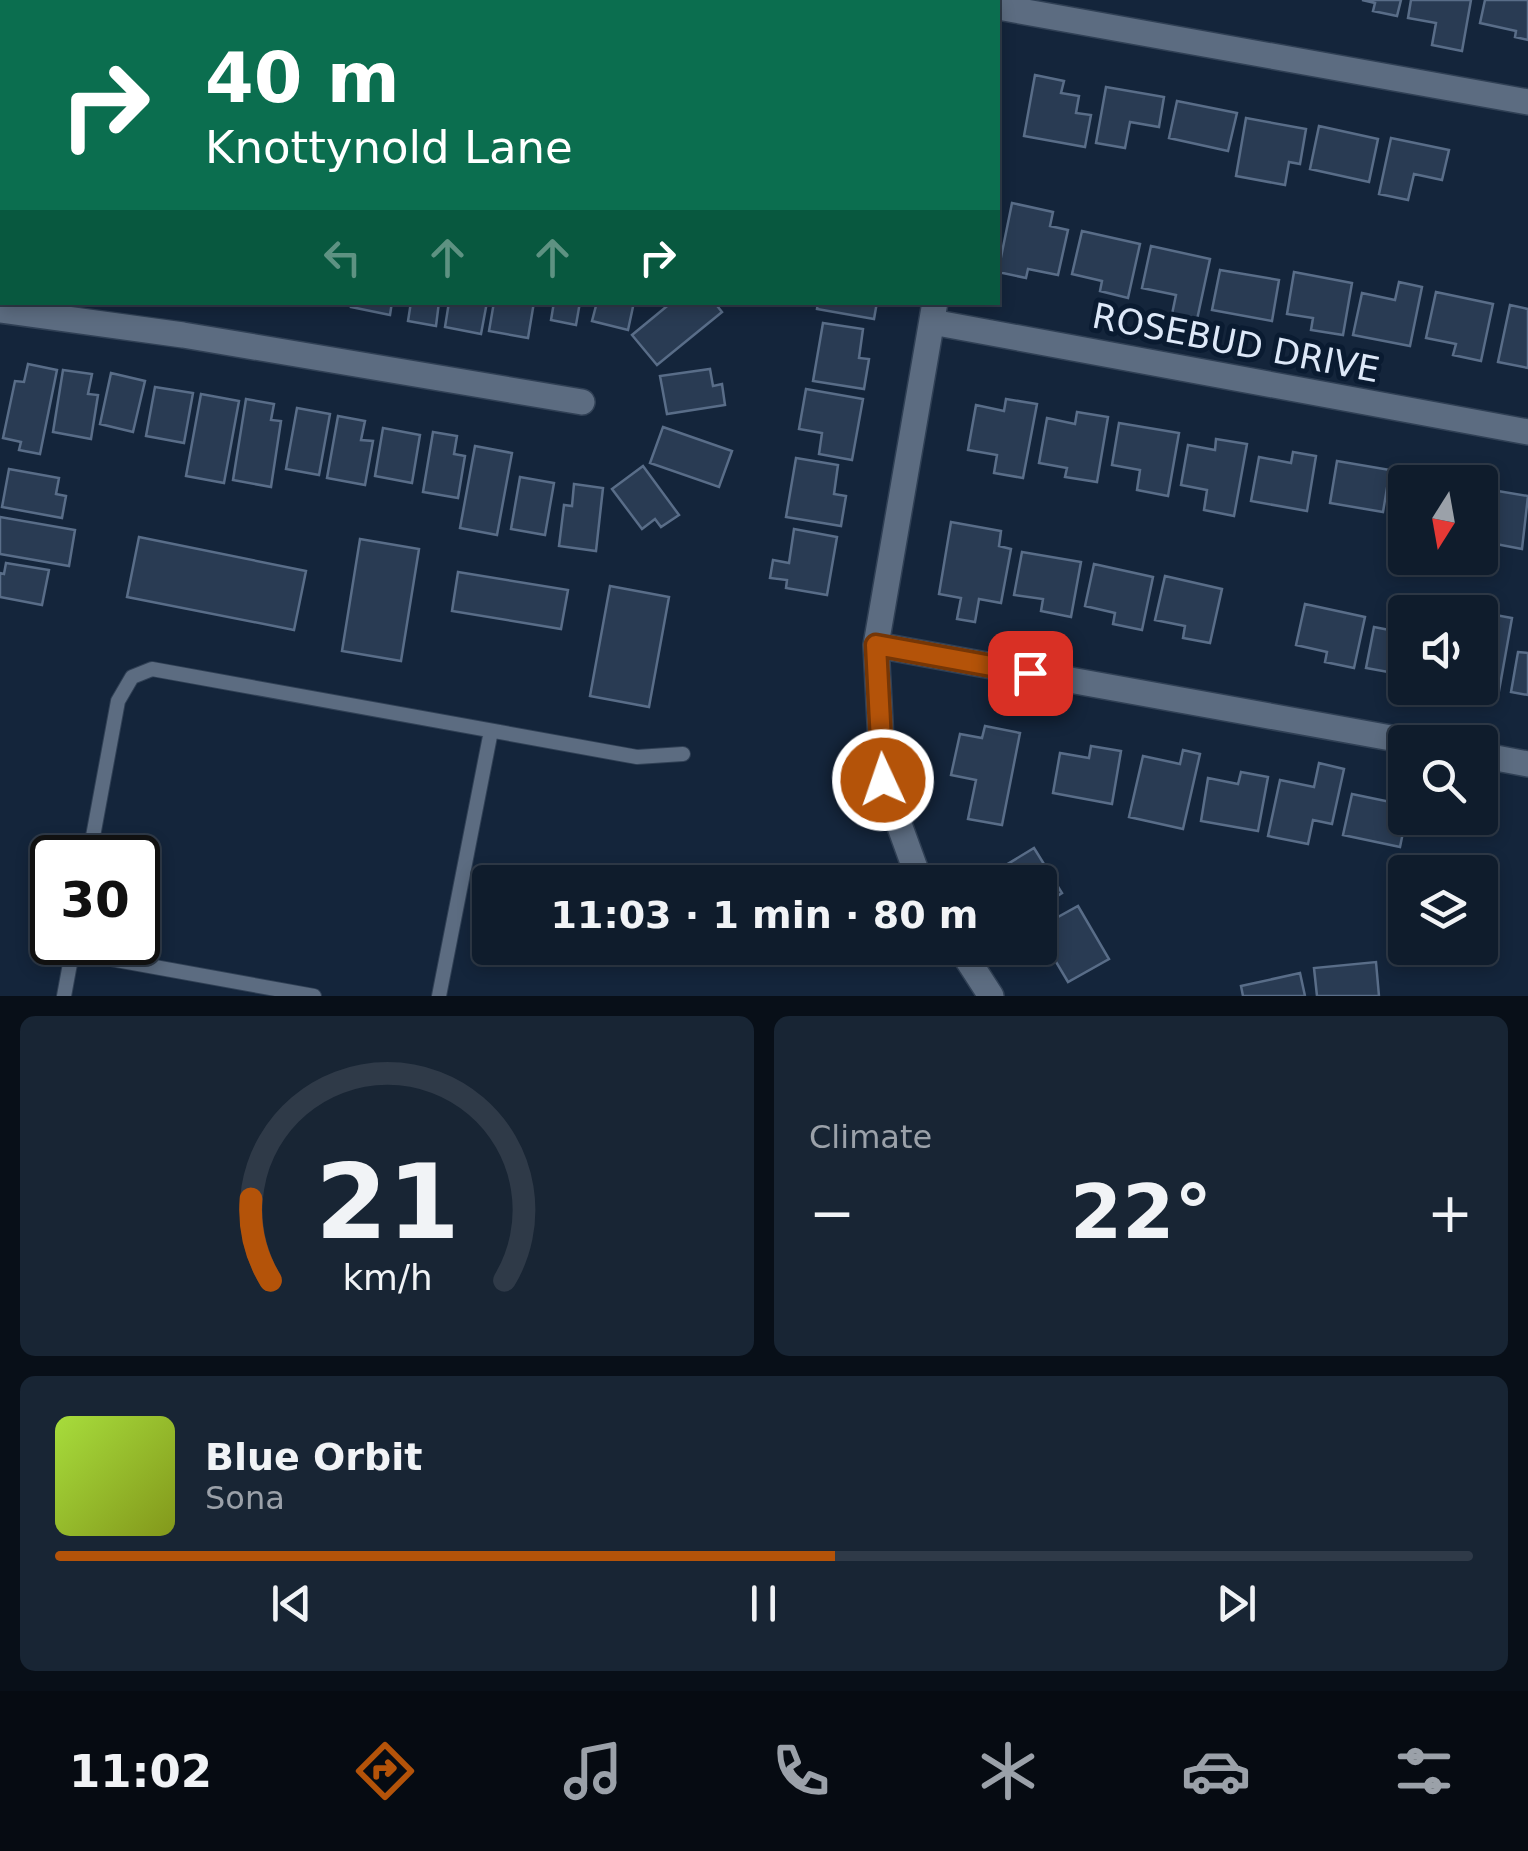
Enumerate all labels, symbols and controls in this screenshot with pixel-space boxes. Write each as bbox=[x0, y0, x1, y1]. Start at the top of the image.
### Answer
text: 40 m bbox=[205, 37, 400, 119]
icon: right bbox=[40, 40, 170, 170]
text: Knottynold Lane bbox=[205, 121, 573, 174]
icon: left bbox=[315, 230, 370, 285]
icon: ahead bbox=[420, 230, 475, 285]
icon: ahead bbox=[525, 230, 580, 285]
icon: right bbox=[630, 230, 685, 285]
street label: ROSEBUD DRIVE bbox=[1089, 296, 1383, 390]
north arrow bbox=[1388, 465, 1498, 575]
map controls bbox=[1388, 465, 1498, 965]
button: sound bbox=[1388, 595, 1498, 705]
pin bbox=[988, 631, 1073, 716]
icon: arrive bbox=[1003, 646, 1058, 701]
button: search bbox=[1388, 725, 1498, 835]
position arrow bbox=[831, 728, 935, 832]
speed limit sign: 30 bbox=[30, 835, 160, 965]
button: layers bbox=[1388, 855, 1498, 965]
text: 11:03 · 1 min · 80 m bbox=[551, 893, 978, 937]
text: Climate bbox=[809, 1118, 932, 1156]
text: 21 bbox=[315, 1141, 459, 1263]
text: 22° bbox=[1070, 1168, 1212, 1256]
text: − bbox=[809, 1181, 855, 1245]
text: + bbox=[1427, 1181, 1473, 1245]
text: km/h bbox=[342, 1257, 432, 1298]
text: Blue Orbit bbox=[205, 1435, 422, 1479]
text: Sona bbox=[205, 1479, 285, 1517]
icon: previous bbox=[264, 1576, 319, 1631]
icon: pause bbox=[736, 1576, 791, 1631]
icon: next bbox=[1209, 1576, 1264, 1631]
icon: directions bbox=[350, 1736, 420, 1806]
icon: music bbox=[558, 1736, 628, 1806]
icon: phone bbox=[766, 1736, 836, 1806]
icon: climate bbox=[973, 1736, 1043, 1806]
icon: car bbox=[1181, 1736, 1251, 1806]
icon: filters bbox=[1389, 1736, 1459, 1806]
text: 11:02 bbox=[69, 1745, 212, 1798]

